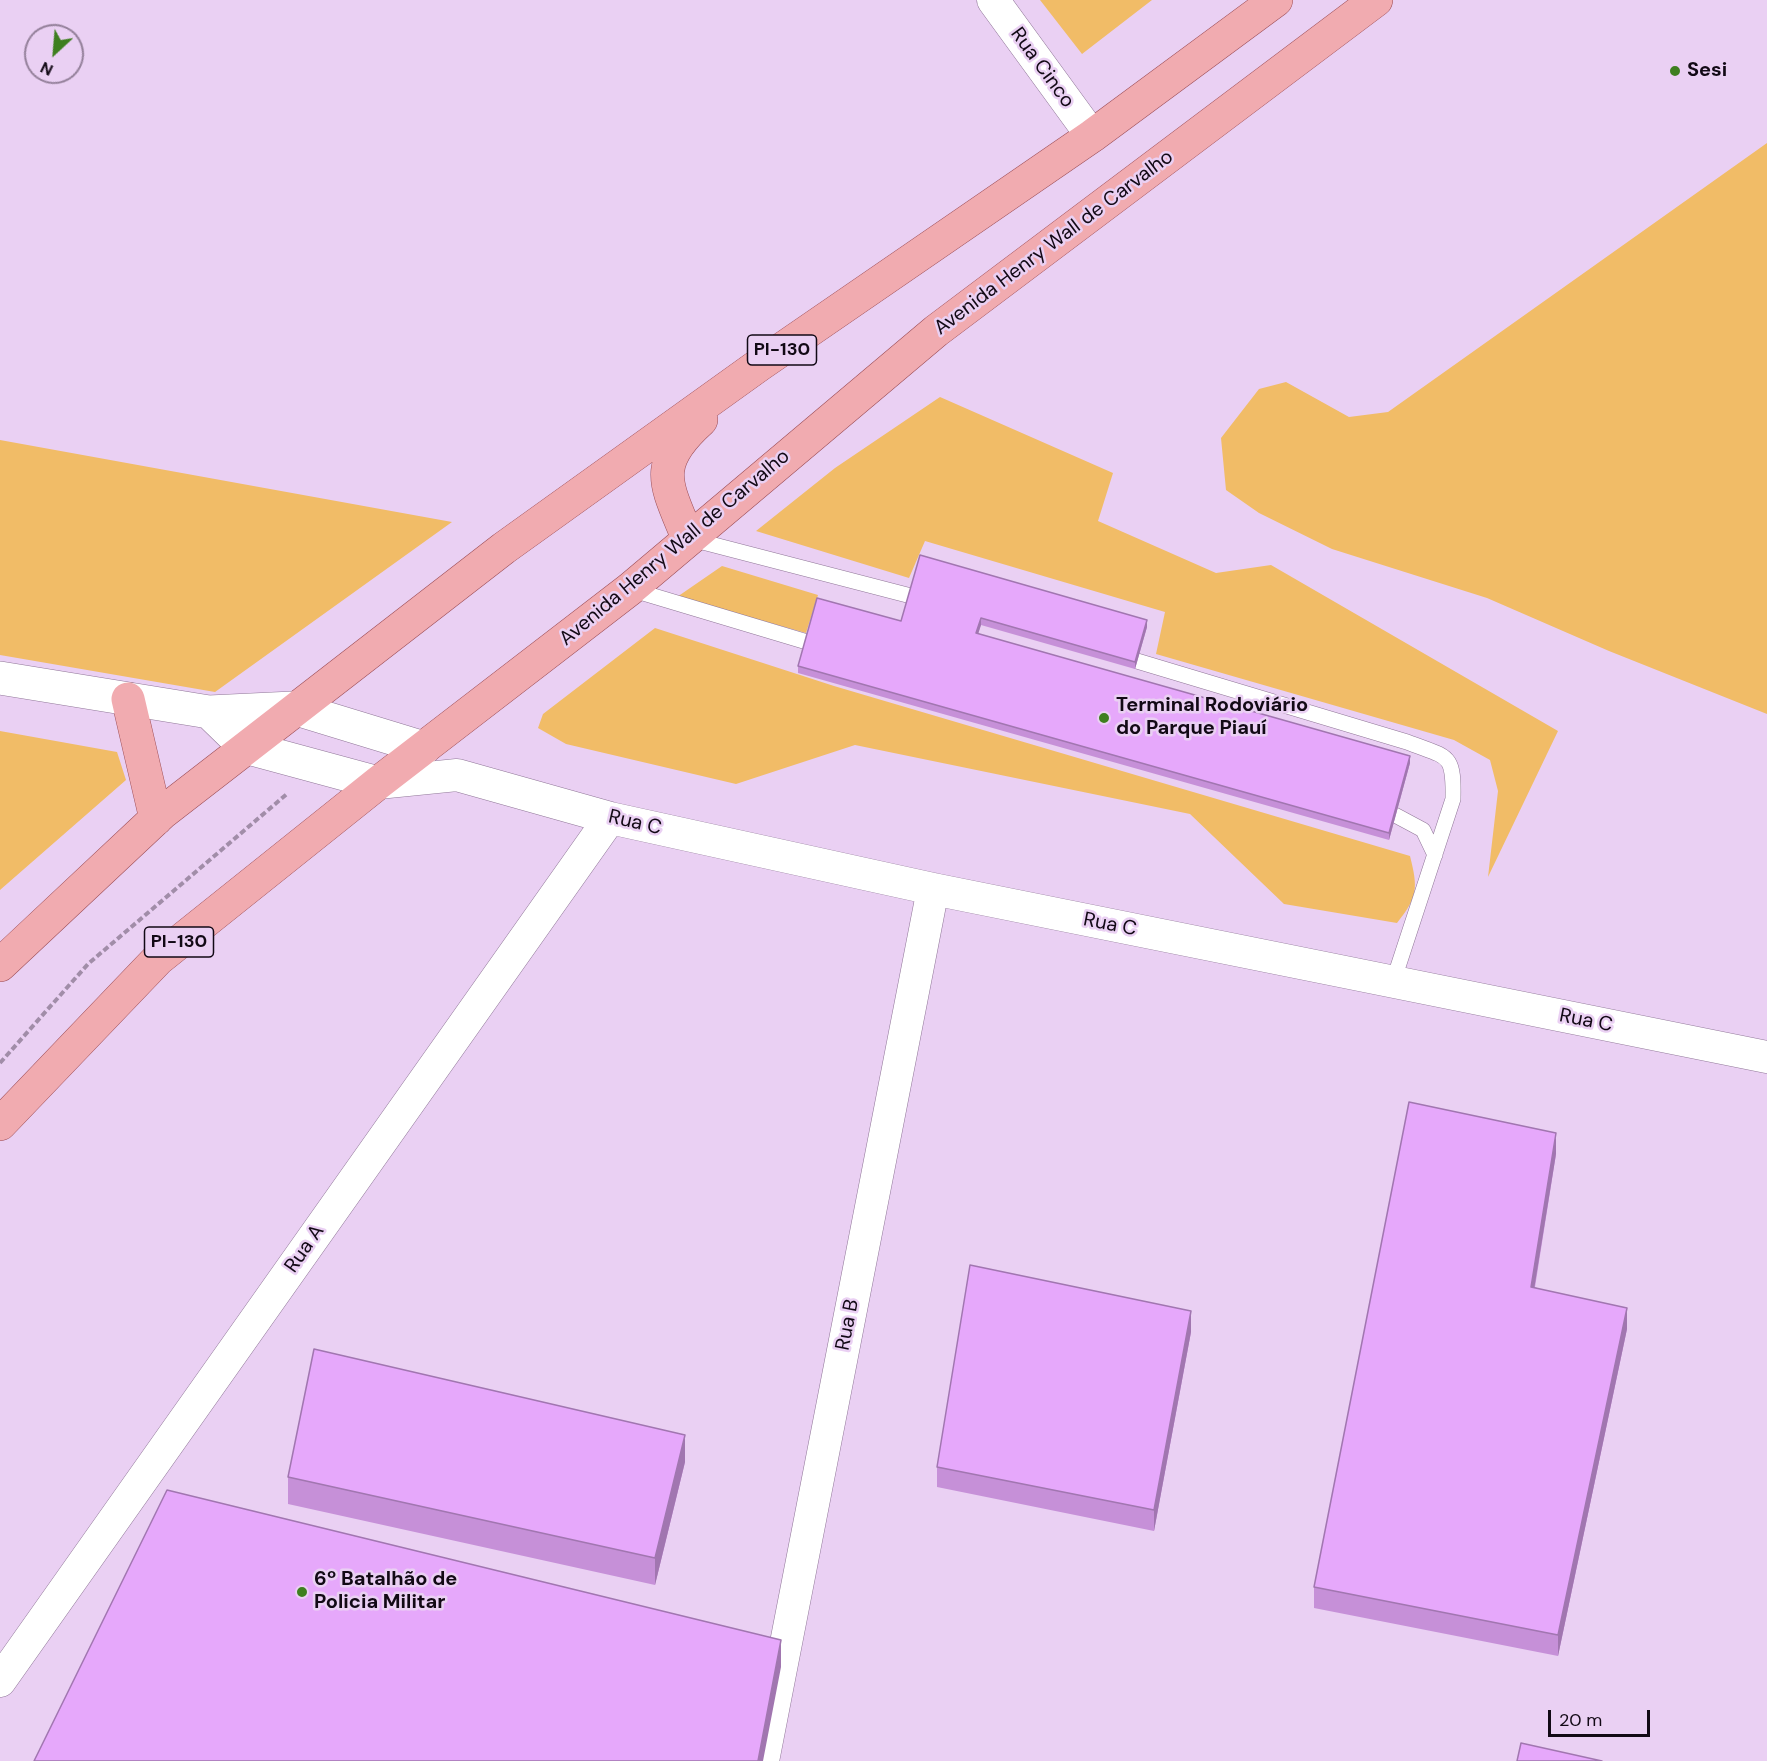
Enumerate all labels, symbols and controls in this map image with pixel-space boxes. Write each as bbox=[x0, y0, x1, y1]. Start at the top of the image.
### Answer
street label: Rua Cinco bbox=[1005, 23, 1079, 113]
north arrow bbox=[24, 24, 84, 84]
text: N bbox=[37, 57, 57, 81]
place label: Sesi bbox=[1687, 59, 1727, 83]
marker: Sesi bbox=[1668, 64, 1682, 78]
street label: Avenida Henry Wall de Carvalho bbox=[930, 145, 1178, 341]
road number: PI-130 bbox=[748, 335, 816, 365]
street label: Avenida Henry Wall de Carvalho bbox=[555, 445, 795, 651]
place label: Terminal Rodoviário do Parque Piauí bbox=[1116, 694, 1308, 741]
marker: Terminal Rodoviário do Parque Piauí bbox=[1097, 711, 1111, 725]
street label: Rua C bbox=[606, 805, 664, 841]
street label: Rua C bbox=[1081, 908, 1139, 942]
road number: PI-130 bbox=[144, 927, 213, 957]
street label: Rua C bbox=[1557, 1004, 1615, 1038]
street label: Rua A bbox=[280, 1220, 330, 1278]
street label: Rua B bbox=[831, 1297, 865, 1353]
place label: 6º Batalhão de Policia Militar bbox=[314, 1568, 457, 1615]
marker: 6º Batalhão de Policia Militar bbox=[295, 1585, 309, 1599]
scale bar bbox=[1551, 1698, 1653, 1736]
text: 20 m bbox=[1559, 1708, 1602, 1732]

